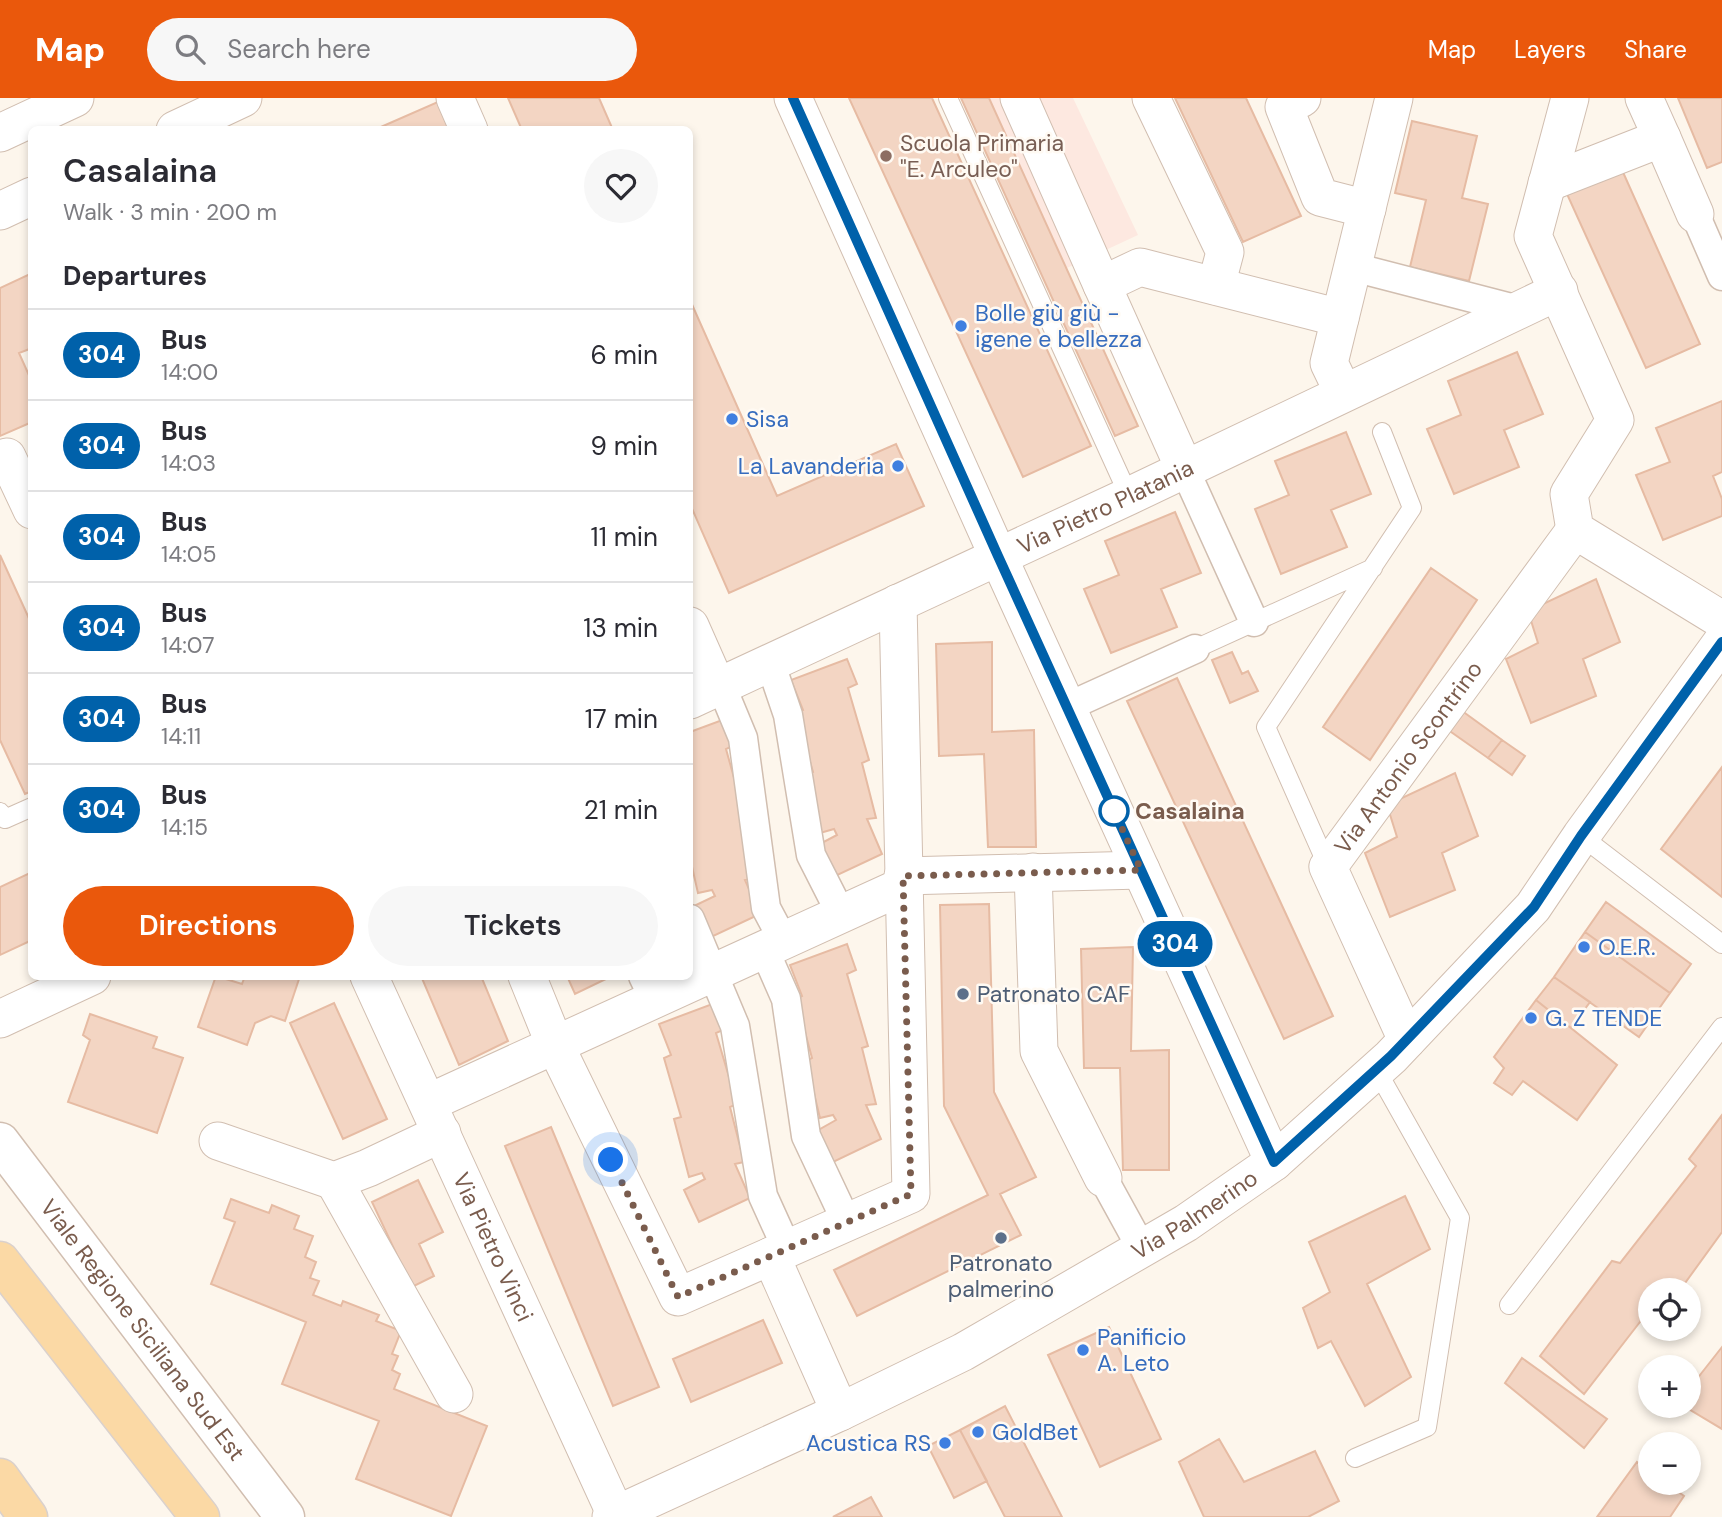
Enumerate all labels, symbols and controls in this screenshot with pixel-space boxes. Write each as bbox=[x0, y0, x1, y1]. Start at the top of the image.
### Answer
search box bbox=[147, 18, 637, 81]
text: Map bbox=[35, 28, 105, 71]
icon: search bbox=[171, 30, 209, 68]
text: Search here bbox=[227, 32, 371, 66]
text: Map bbox=[1428, 34, 1476, 65]
text: Layers bbox=[1514, 34, 1586, 65]
text: Share bbox=[1624, 34, 1687, 65]
place label: Scuola Primaria "E. Arculeo" bbox=[900, 128, 1064, 184]
marker: Scuola Primaria "E. Arculeo" bbox=[878, 148, 894, 164]
text: Casalaina bbox=[63, 149, 217, 192]
button: heart bbox=[584, 149, 658, 223]
text: Walk · 3 min · 200 m bbox=[63, 197, 277, 227]
text: Departures bbox=[63, 259, 207, 293]
place label: Bolle giù giù - igene e bellezza bbox=[975, 298, 1142, 354]
marker: Bolle giù giù - igene e bellezza bbox=[953, 318, 969, 334]
text: Bus bbox=[161, 323, 207, 357]
text: 6 min bbox=[590, 338, 658, 372]
text: 304 bbox=[78, 339, 125, 370]
text: 14:00 bbox=[161, 357, 218, 387]
place label: Sisa bbox=[746, 404, 789, 434]
marker: Sisa bbox=[724, 411, 740, 427]
text: Bus bbox=[161, 414, 207, 448]
text: 9 min bbox=[590, 429, 658, 463]
text: 304 bbox=[78, 430, 125, 461]
text: 14:03 bbox=[161, 448, 216, 478]
place label: La Lavanderia bbox=[738, 451, 884, 481]
street label: Via Pietro Platania bbox=[1012, 452, 1198, 561]
marker: La Lavanderia bbox=[890, 458, 906, 474]
text: Bus bbox=[161, 505, 207, 539]
text: 11 min bbox=[591, 520, 658, 554]
text: 304 bbox=[78, 521, 125, 552]
text: 14:05 bbox=[161, 539, 217, 569]
text: Bus bbox=[161, 596, 207, 630]
text: 13 min bbox=[583, 611, 658, 645]
text: 304 bbox=[78, 612, 125, 643]
text: 14:07 bbox=[161, 630, 214, 660]
street label: Via Antonio Scontrino bbox=[1328, 655, 1489, 860]
text: Bus bbox=[161, 687, 207, 721]
text: 17 min bbox=[585, 702, 658, 736]
text: 304 bbox=[78, 703, 125, 734]
text: 14:11 bbox=[161, 721, 201, 751]
text: Bus bbox=[161, 778, 207, 812]
text: 21 min bbox=[584, 793, 658, 827]
text: 304 bbox=[78, 794, 125, 825]
marker: Casalaina bbox=[1099, 796, 1129, 826]
place label: Casalaina bbox=[1135, 796, 1245, 826]
text: 14:15 bbox=[161, 812, 208, 842]
button: Directions bbox=[63, 886, 354, 966]
button: Tickets bbox=[368, 886, 658, 966]
line badge: 304 bbox=[1135, 921, 1215, 967]
text: 304 bbox=[1152, 928, 1198, 959]
place label: O.E.R. bbox=[1598, 932, 1655, 962]
marker: O.E.R. bbox=[1576, 939, 1592, 955]
place label: Patronato CAF bbox=[977, 979, 1130, 1009]
marker: Patronato CAF bbox=[955, 986, 971, 1002]
place label: G. Z TENDE bbox=[1545, 1003, 1662, 1033]
marker: G. Z TENDE bbox=[1523, 1010, 1539, 1026]
your location bbox=[593, 1142, 628, 1177]
street label: Via Palmerino bbox=[1126, 1163, 1263, 1266]
street label: Via Pietro Vinci bbox=[446, 1168, 540, 1326]
street label: Viale Regione Siciliana Sud Est bbox=[34, 1193, 252, 1467]
marker: Patronato palmerino bbox=[993, 1230, 1009, 1246]
place label: Patronato palmerino bbox=[948, 1248, 1054, 1304]
map controls bbox=[1638, 1278, 1701, 1495]
button: locate bbox=[1638, 1278, 1701, 1341]
place label: Panificio A. Leto bbox=[1097, 1322, 1186, 1378]
marker: Panificio A. Leto bbox=[1075, 1342, 1091, 1358]
button: + bbox=[1638, 1355, 1701, 1418]
place label: GoldBet bbox=[992, 1417, 1078, 1447]
marker: GoldBet bbox=[970, 1424, 986, 1440]
place label: Acustica RS bbox=[806, 1428, 931, 1458]
button: − bbox=[1638, 1432, 1701, 1495]
marker: Acustica RS bbox=[937, 1435, 953, 1451]

